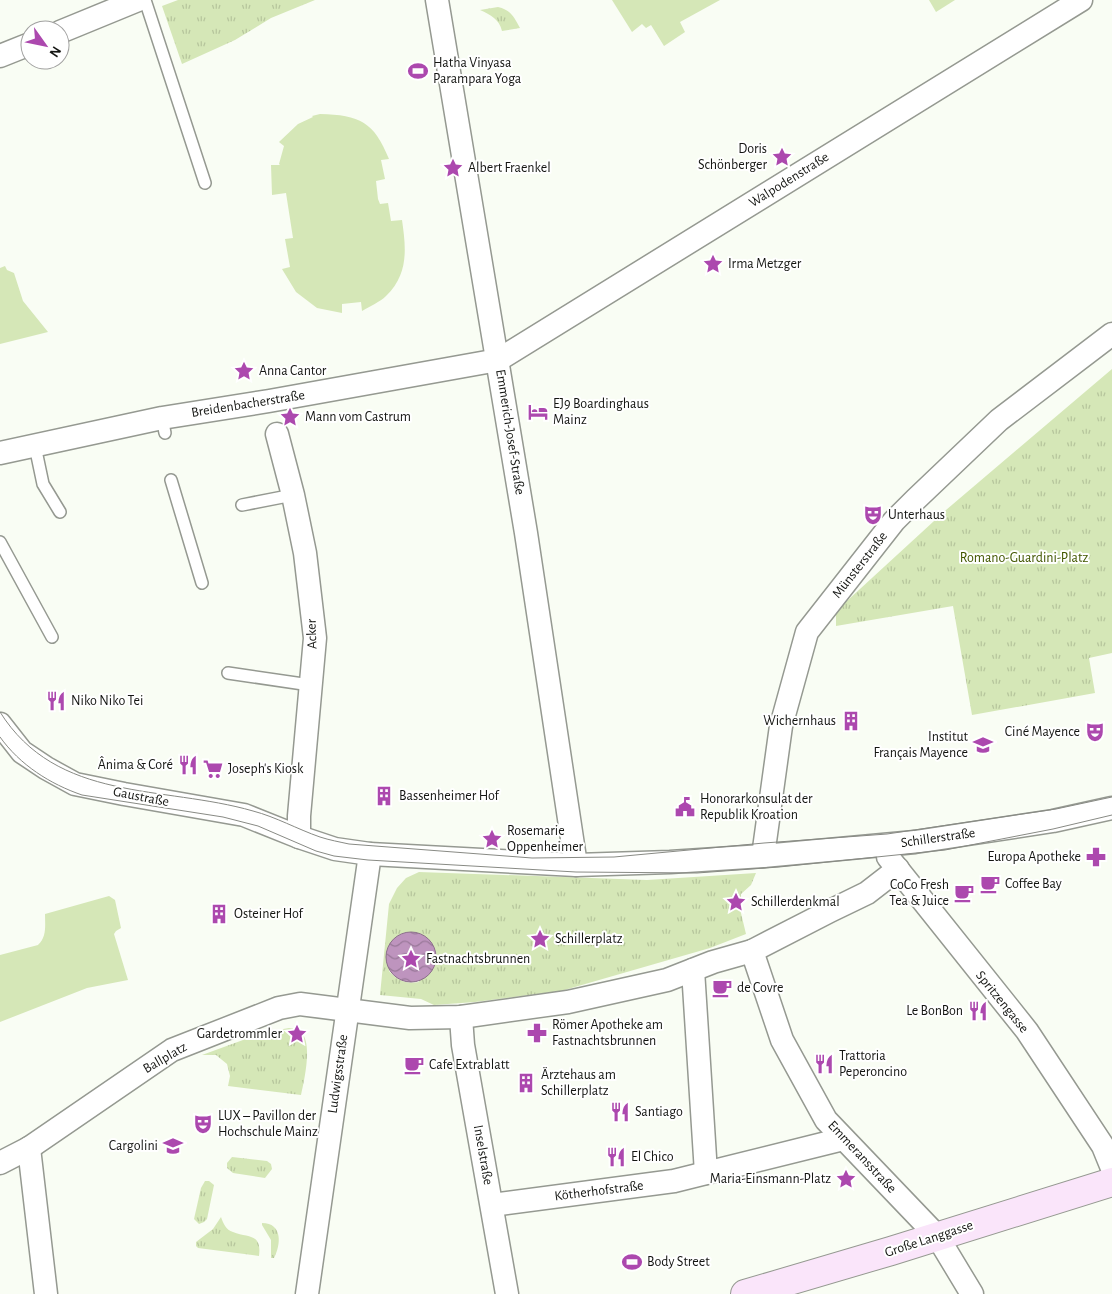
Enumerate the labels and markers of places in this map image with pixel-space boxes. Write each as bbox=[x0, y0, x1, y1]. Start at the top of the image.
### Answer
place label: Hatha Vinyasa Parampara Yoga bbox=[433, 56, 522, 86]
sports icon: Hatha Vinyasa Parampara Yoga bbox=[407, 60, 429, 82]
place label: Doris Schönberger bbox=[698, 142, 767, 172]
place icon: Doris Schönberger bbox=[771, 146, 793, 168]
place icon: Albert Fraenkel bbox=[442, 157, 464, 179]
place label: Albert Fraenkel bbox=[468, 161, 551, 175]
place icon: Irma Metzger bbox=[702, 253, 724, 275]
place label: Irma Metzger bbox=[728, 257, 802, 271]
place icon: Anna Cantor bbox=[233, 360, 255, 382]
place label: Anna Cantor bbox=[259, 364, 327, 378]
place label: EJ9 Boardinghaus Mainz bbox=[553, 397, 649, 427]
hotel icon: EJ9 Boardinghaus Mainz bbox=[527, 401, 549, 423]
place icon: Mann vom Castrum bbox=[279, 406, 301, 428]
place label: Mann vom Castrum bbox=[305, 410, 411, 424]
theatre icon: Unterhaus bbox=[862, 504, 884, 526]
place label: Unterhaus bbox=[888, 508, 945, 522]
restaurant icon: Niko Niko Tei bbox=[45, 690, 67, 712]
place label: Niko Niko Tei bbox=[71, 694, 143, 708]
building icon: Wichernhaus bbox=[840, 710, 862, 732]
place label: Wichernhaus bbox=[763, 714, 836, 728]
theatre icon: Ciné Mayence bbox=[1084, 721, 1106, 743]
place label: Ciné Mayence bbox=[1005, 725, 1080, 739]
place label: Institut Français Mayence bbox=[873, 730, 969, 760]
school or university icon: Institut Français Mayence bbox=[972, 734, 994, 756]
restaurant icon: Ânima & Coré bbox=[177, 754, 199, 776]
place label: Ânima & Coré bbox=[98, 756, 173, 772]
supermarket icon: Joseph's Kiosk bbox=[202, 758, 224, 780]
place label: Joseph's Kiosk bbox=[228, 762, 304, 776]
building icon: Bassenheimer Hof bbox=[373, 785, 395, 807]
place label: Bassenheimer Hof bbox=[399, 789, 500, 803]
place label: Honorarkonsulat der Republik Kroation bbox=[700, 792, 813, 822]
public building icon: Honorarkonsulat der Republik Kroation bbox=[674, 796, 696, 818]
place label: Rosemarie Oppenheimer bbox=[507, 824, 584, 854]
place icon: Rosemarie Oppenheimer bbox=[481, 828, 503, 850]
pharmacy icon: Europa Apotheke bbox=[1085, 846, 1107, 868]
place label: Europa Apotheke bbox=[988, 850, 1081, 864]
cafe icon: Coffee Bay bbox=[979, 873, 1001, 895]
place label: Coffee Bay bbox=[1005, 877, 1062, 891]
place label: CoCo Fresh Tea & Juice bbox=[889, 878, 949, 908]
cafe icon: CoCo Fresh Tea & Juice bbox=[953, 882, 975, 904]
place icon: Schillerdenkmal bbox=[725, 891, 747, 913]
place label: Schillerdenkmal bbox=[751, 895, 840, 909]
building icon: Osteiner Hof bbox=[208, 903, 230, 925]
place label: Osteiner Hof bbox=[234, 907, 304, 921]
place icon: Schillerplatz bbox=[529, 928, 551, 950]
place label: Schillerplatz bbox=[555, 932, 623, 946]
place icon: Fastnachtsbrunnen bbox=[400, 948, 422, 970]
place label: Fastnachtsbrunnen bbox=[426, 952, 530, 966]
cafe icon: de Covre bbox=[711, 977, 733, 999]
place label: de Covre bbox=[737, 981, 784, 995]
restaurant icon: Le BonBon bbox=[967, 1000, 989, 1022]
place label: Le BonBon bbox=[906, 1004, 963, 1018]
place label: Römer Apotheke am Fastnachtsbrunnen bbox=[552, 1018, 663, 1048]
pharmacy icon: Römer Apotheke am Fastnachtsbrunnen bbox=[526, 1022, 548, 1044]
place icon: Gardetrommler bbox=[286, 1023, 308, 1045]
place label: Gardetrommler bbox=[197, 1027, 282, 1041]
place label: Trattoria Peperoncino bbox=[839, 1049, 907, 1079]
restaurant icon: Trattoria Peperoncino bbox=[813, 1053, 835, 1075]
cafe icon: Cafe Extrablatt bbox=[403, 1054, 425, 1076]
place label: Cafe Extrablatt bbox=[429, 1058, 510, 1072]
place label: Ärztehaus am Schillerplatz bbox=[541, 1066, 616, 1098]
building icon: Ärztehaus am Schillerplatz bbox=[515, 1072, 537, 1094]
restaurant icon: Santiago bbox=[609, 1101, 631, 1123]
place label: Santiago bbox=[635, 1105, 683, 1119]
place label: LUX – Pavillon der Hochschule Mainz bbox=[218, 1109, 318, 1139]
theatre icon: LUX – Pavillon der Hochschule Mainz bbox=[192, 1113, 214, 1135]
school or university icon: Cargolini bbox=[162, 1135, 184, 1157]
place label: Cargolini bbox=[109, 1139, 158, 1153]
restaurant icon: El Chico bbox=[605, 1146, 627, 1168]
place label: El Chico bbox=[631, 1150, 674, 1164]
place icon: Maria-Einsmann-Platz bbox=[835, 1168, 857, 1190]
place label: Maria-Einsmann-Platz bbox=[710, 1172, 831, 1186]
sports icon: Body Street bbox=[621, 1251, 643, 1273]
place label: Body Street bbox=[647, 1255, 710, 1269]

